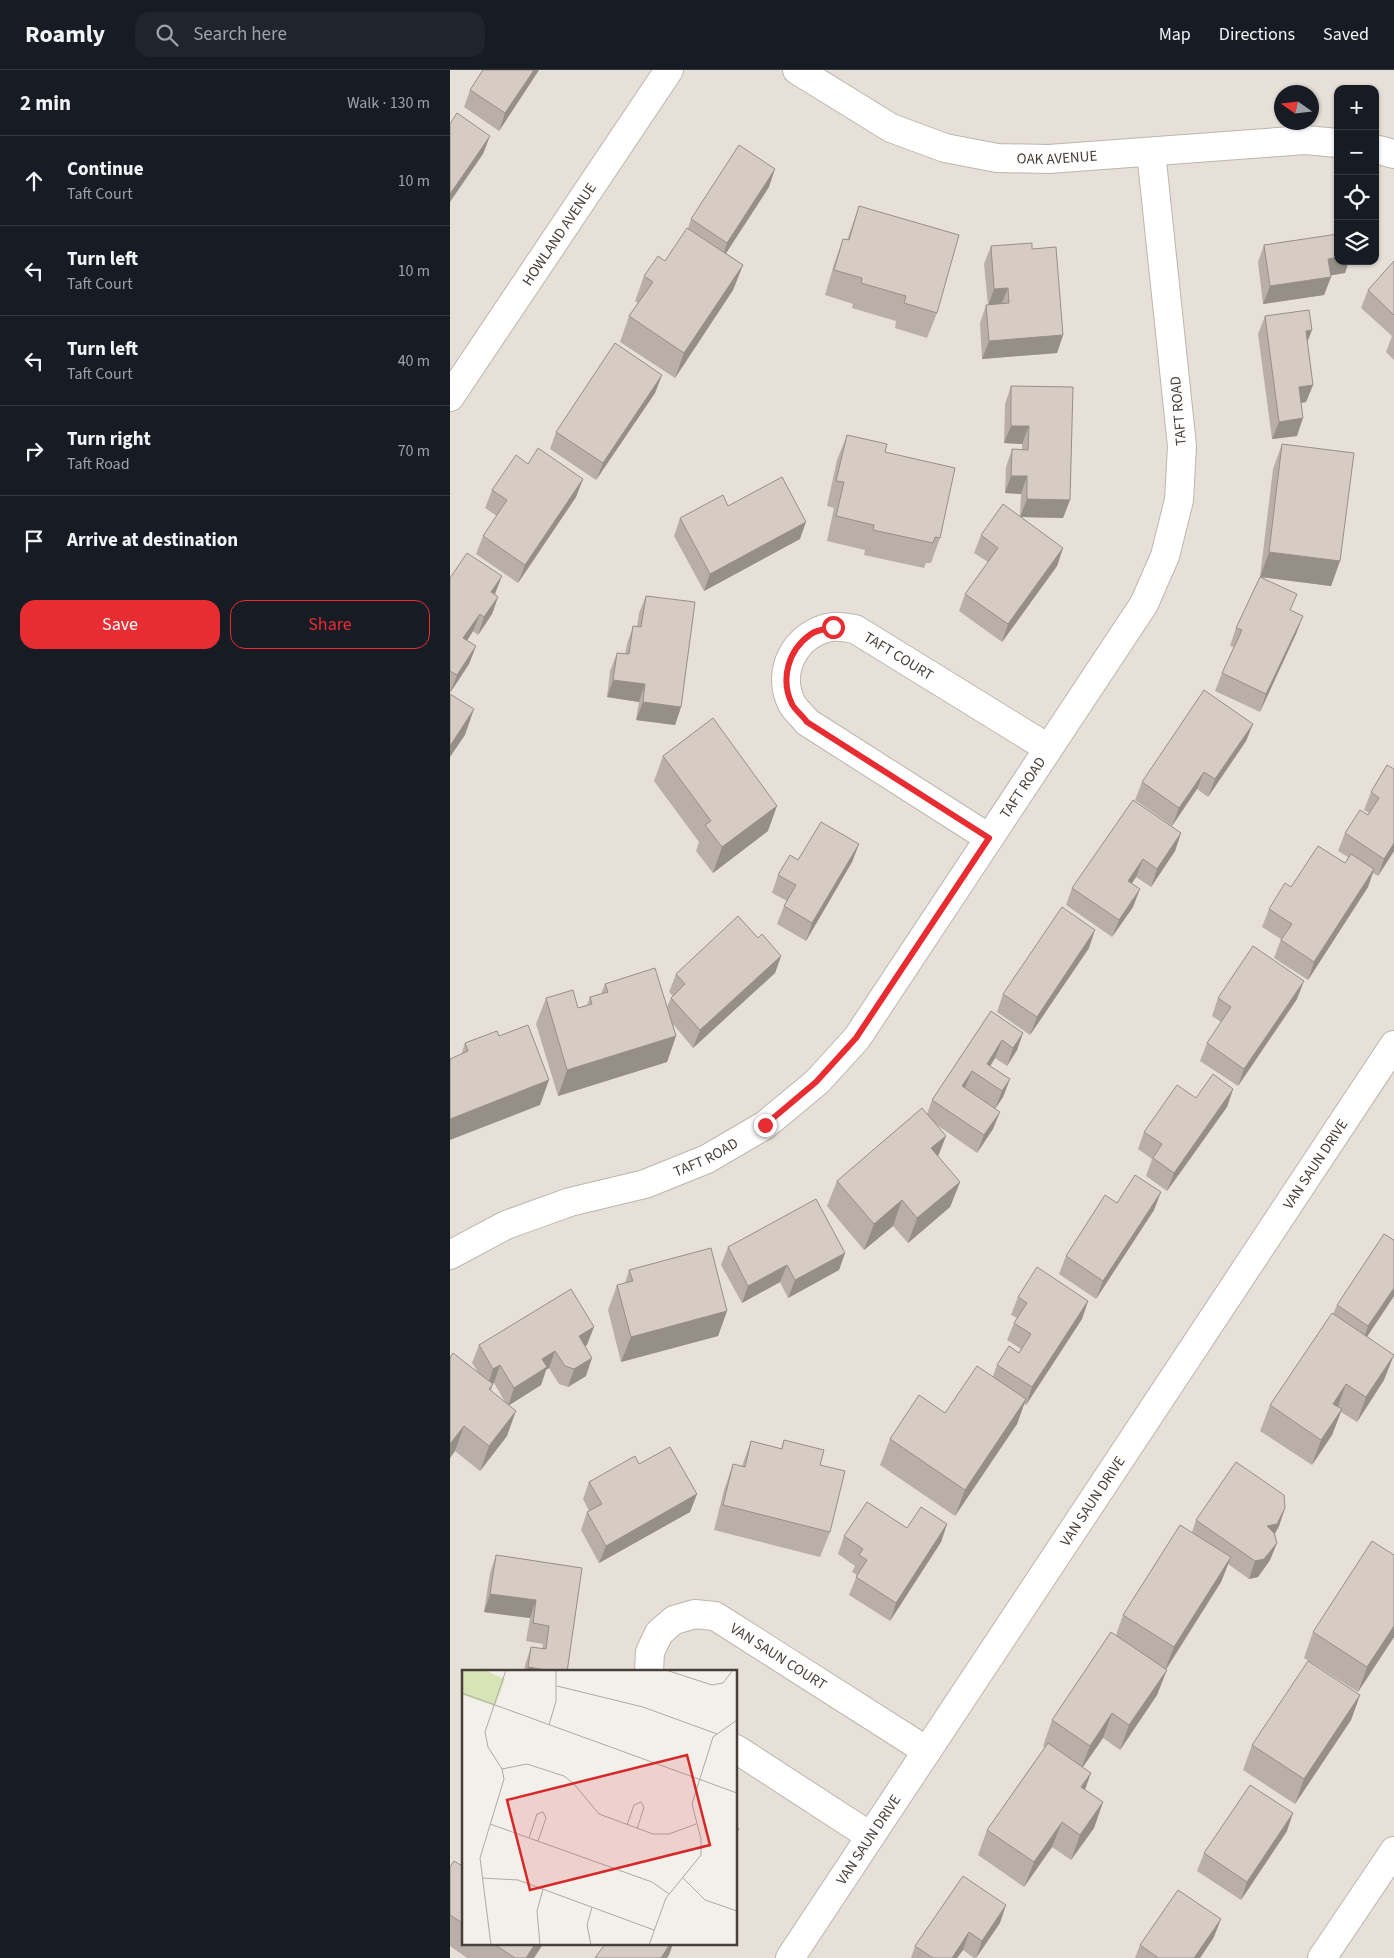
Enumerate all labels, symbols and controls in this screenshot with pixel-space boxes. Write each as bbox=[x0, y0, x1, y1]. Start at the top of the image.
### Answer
search box bbox=[135, 12, 485, 57]
text: Roamly bbox=[25, 17, 105, 52]
icon: search bbox=[153, 21, 181, 49]
text: Search here bbox=[193, 21, 287, 48]
text: Map bbox=[1159, 22, 1191, 47]
text: Directions bbox=[1219, 22, 1295, 47]
text: Saved bbox=[1323, 22, 1369, 47]
north arrow bbox=[1274, 85, 1319, 130]
map controls bbox=[1334, 85, 1379, 265]
button: + bbox=[1334, 85, 1379, 130]
text: 2 min bbox=[20, 88, 71, 118]
text: Walk · 130 m bbox=[347, 92, 430, 114]
button: − bbox=[1334, 130, 1379, 175]
street label: OAK AVENUE bbox=[1017, 145, 1098, 170]
text: Continue bbox=[67, 156, 144, 183]
icon: ahead bbox=[20, 167, 48, 195]
text: 10 m bbox=[398, 170, 430, 192]
button: locate bbox=[1334, 175, 1379, 220]
street label: HOWLAND AVENUE bbox=[517, 179, 602, 290]
text: Taft Court bbox=[67, 183, 133, 205]
button: layers bbox=[1334, 220, 1379, 265]
text: Turn left bbox=[67, 246, 138, 273]
icon: left bbox=[20, 257, 48, 285]
text: 10 m bbox=[398, 260, 430, 282]
text: Taft Court bbox=[67, 273, 133, 295]
text: Turn left bbox=[67, 336, 138, 363]
icon: left bbox=[20, 347, 48, 375]
text: 40 m bbox=[398, 350, 430, 372]
text: Taft Court bbox=[67, 363, 133, 385]
street label: TAFT ROAD bbox=[1165, 375, 1192, 447]
text: Turn right bbox=[67, 426, 151, 453]
icon: right bbox=[20, 437, 48, 465]
text: 70 m bbox=[398, 440, 430, 462]
text: Taft Road bbox=[67, 453, 130, 475]
icon: arrive bbox=[20, 527, 48, 555]
text: Arrive at destination bbox=[67, 527, 238, 554]
button: Save bbox=[20, 600, 220, 649]
button: Share bbox=[230, 600, 430, 649]
route start bbox=[822, 616, 845, 639]
street label: TAFT COURT bbox=[860, 627, 937, 686]
street label: TAFT ROAD bbox=[995, 753, 1051, 823]
route end bbox=[754, 1114, 777, 1137]
street label: VAN SAUN DRIVE bbox=[1278, 1115, 1353, 1214]
street label: TAFT ROAD bbox=[670, 1133, 742, 1182]
street label: VAN SAUN DRIVE bbox=[1055, 1452, 1130, 1550]
street label: VAN SAUN COURT bbox=[726, 1618, 831, 1695]
inset map bbox=[462, 1670, 738, 1946]
street label: VAN SAUN DRIVE bbox=[831, 1791, 906, 1889]

